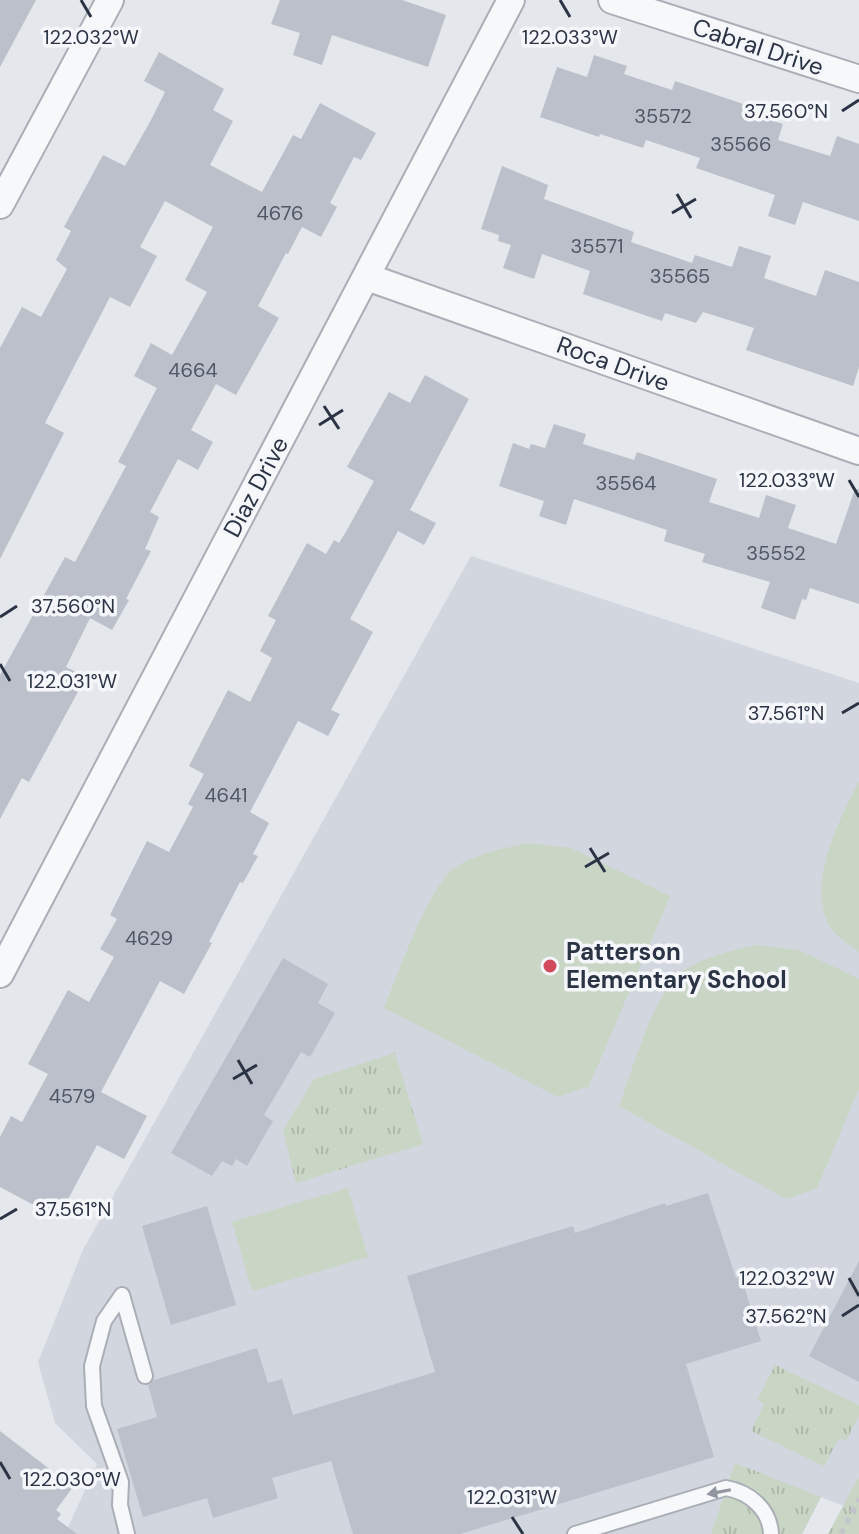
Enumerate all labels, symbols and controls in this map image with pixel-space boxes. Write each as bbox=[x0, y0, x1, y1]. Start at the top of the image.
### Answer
street label: Cabral Drive bbox=[689, 11, 828, 82]
text: 122.032°W bbox=[43, 24, 139, 50]
text: 122.033°W bbox=[522, 24, 618, 50]
text: 37.560°N bbox=[744, 98, 828, 124]
house number: 35572 bbox=[634, 103, 692, 129]
house number: 35566 bbox=[710, 131, 772, 157]
house number: 4676 bbox=[257, 200, 303, 226]
house number: 35571 bbox=[571, 233, 623, 259]
house number: 35565 bbox=[650, 263, 710, 289]
street label: Roca Drive bbox=[553, 329, 674, 398]
house number: 4664 bbox=[168, 357, 218, 383]
street label: Diaz Drive bbox=[216, 431, 295, 542]
text: 122.033°W bbox=[739, 467, 835, 493]
house number: 35564 bbox=[596, 470, 656, 496]
house number: 35552 bbox=[746, 540, 806, 566]
text: 37.560°N bbox=[31, 593, 115, 619]
text: 122.031°W bbox=[27, 668, 117, 694]
text: 37.561°N bbox=[748, 700, 824, 726]
house number: 4641 bbox=[204, 782, 248, 808]
house number: 4629 bbox=[125, 925, 173, 951]
place label: Patterson Elementary School bbox=[566, 936, 787, 995]
marker: Patterson Elementary School bbox=[541, 957, 559, 975]
house number: 4579 bbox=[49, 1083, 95, 1109]
text: 37.561°N bbox=[35, 1196, 111, 1222]
text: 122.032°W bbox=[739, 1265, 835, 1291]
text: 37.562°N bbox=[745, 1303, 827, 1329]
text: 122.030°W bbox=[23, 1466, 121, 1492]
text: 122.031°W bbox=[467, 1484, 557, 1510]
one-way arrow bbox=[706, 1486, 731, 1499]

